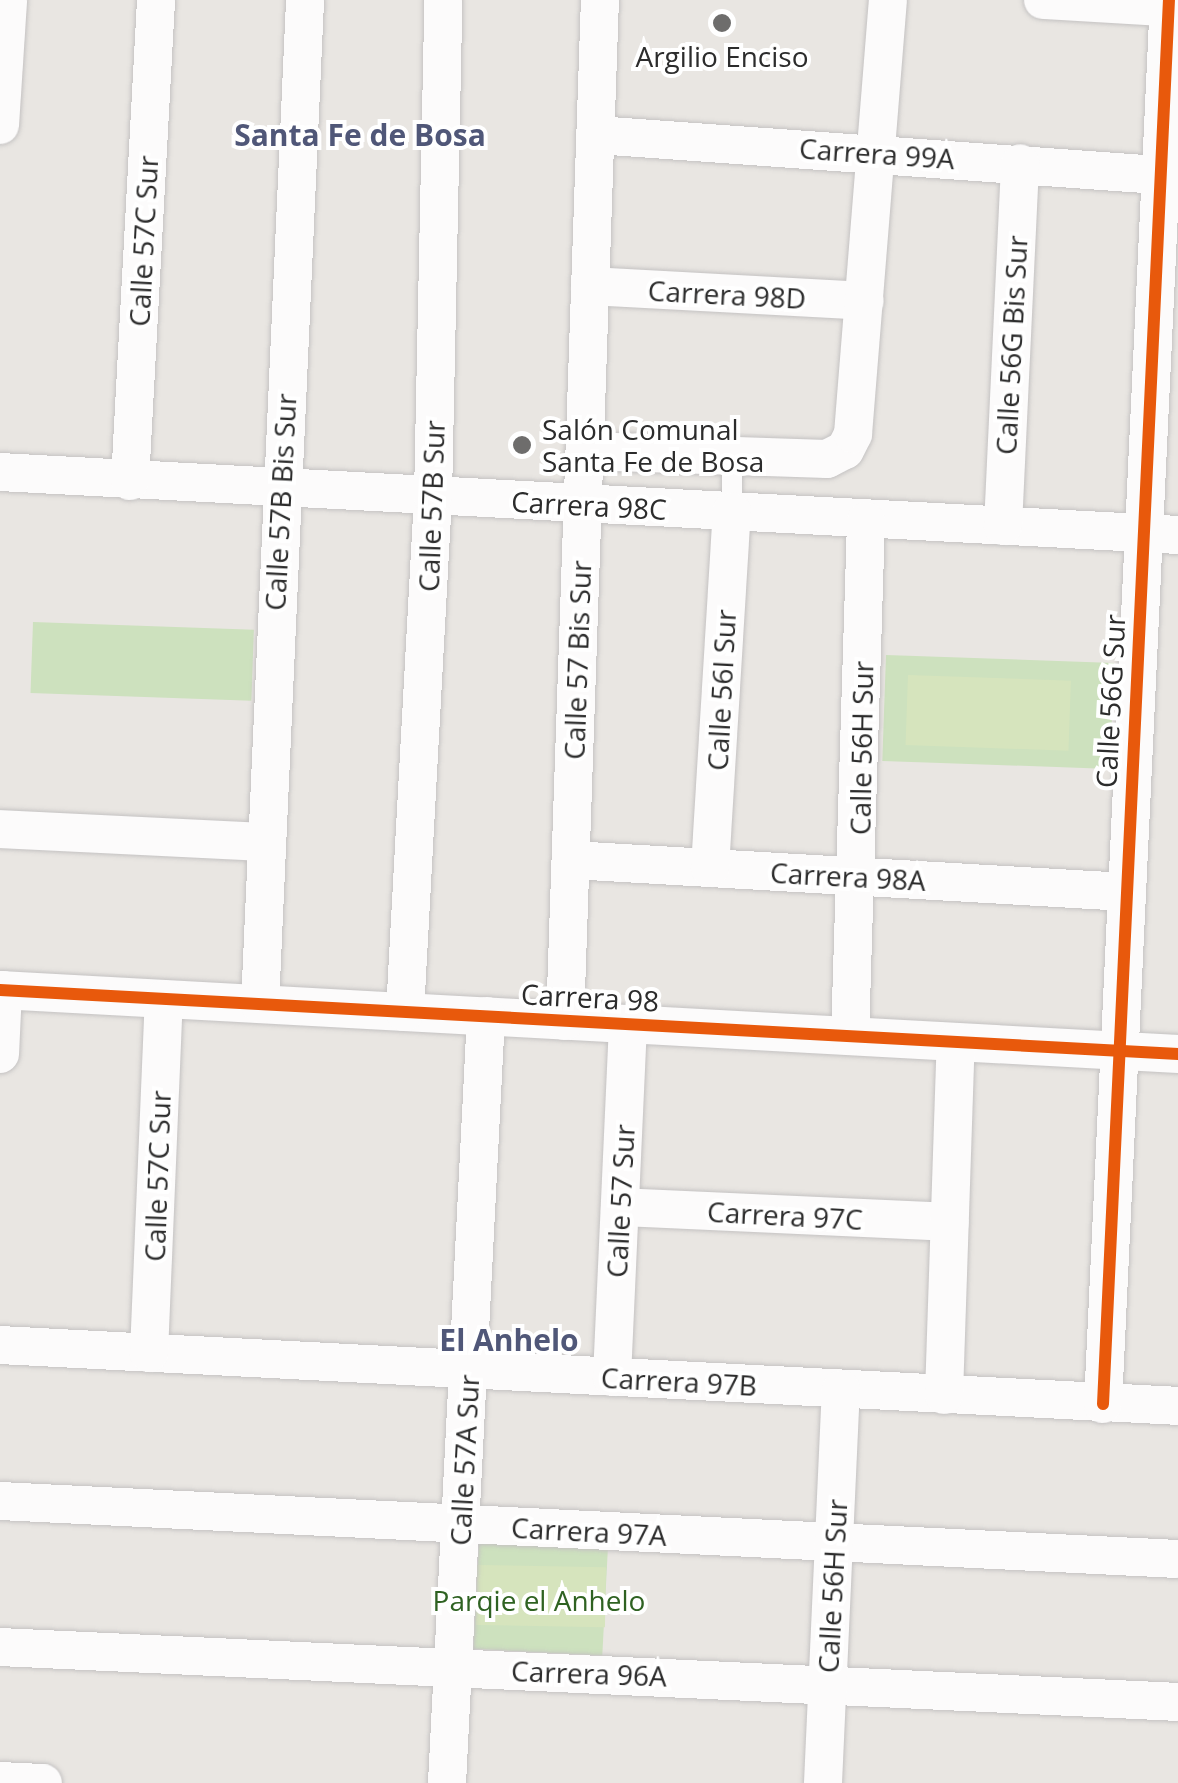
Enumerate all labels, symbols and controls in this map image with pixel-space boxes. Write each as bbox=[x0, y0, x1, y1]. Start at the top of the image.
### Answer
marker: Argilio Enciso bbox=[711, 12, 733, 34]
place label: Argilio Enciso bbox=[635, 39, 809, 73]
district label: Santa Fe de Bosa bbox=[234, 117, 486, 153]
street label: Carrera 99A bbox=[798, 131, 956, 175]
street label: Calle 57C Sur bbox=[122, 155, 164, 327]
street label: Calle 56G Bis Sur bbox=[988, 234, 1034, 456]
street label: Carrera 98D bbox=[647, 273, 807, 315]
street label: Calle 57B Bis Sur bbox=[258, 393, 302, 611]
place label: Salón Comunal Santa Fe de Bosa bbox=[542, 412, 764, 478]
street label: Calle 57B Sur bbox=[411, 420, 451, 592]
marker: Salón Comunal Santa Fe de Bosa bbox=[511, 434, 533, 456]
street label: Carrera 98C bbox=[510, 484, 668, 526]
street label: Calle 57 Bis Sur bbox=[557, 560, 597, 760]
street label: Calle 56I Sur bbox=[700, 609, 742, 771]
street label: Calle 56G Sur bbox=[1089, 613, 1131, 789]
street label: Calle 56H Sur bbox=[843, 661, 879, 835]
street label: Carrera 98A bbox=[769, 855, 927, 897]
street label: Carrera 98 bbox=[520, 977, 660, 1017]
street label: Calle 57C Sur bbox=[137, 1090, 177, 1262]
street label: Calle 57 Sur bbox=[599, 1123, 641, 1279]
street label: Carrera 97C bbox=[706, 1194, 864, 1236]
district label: El Anhelo bbox=[439, 1322, 579, 1358]
street label: Carrera 97B bbox=[600, 1360, 758, 1402]
street label: Calle 57A Sur bbox=[443, 1374, 485, 1546]
street label: Calle 56H Sur bbox=[811, 1498, 853, 1674]
street label: Carrera 97A bbox=[510, 1510, 668, 1552]
park label: Parqie el Anhelo bbox=[433, 1583, 645, 1617]
street label: Carrera 96A bbox=[511, 1653, 667, 1693]

